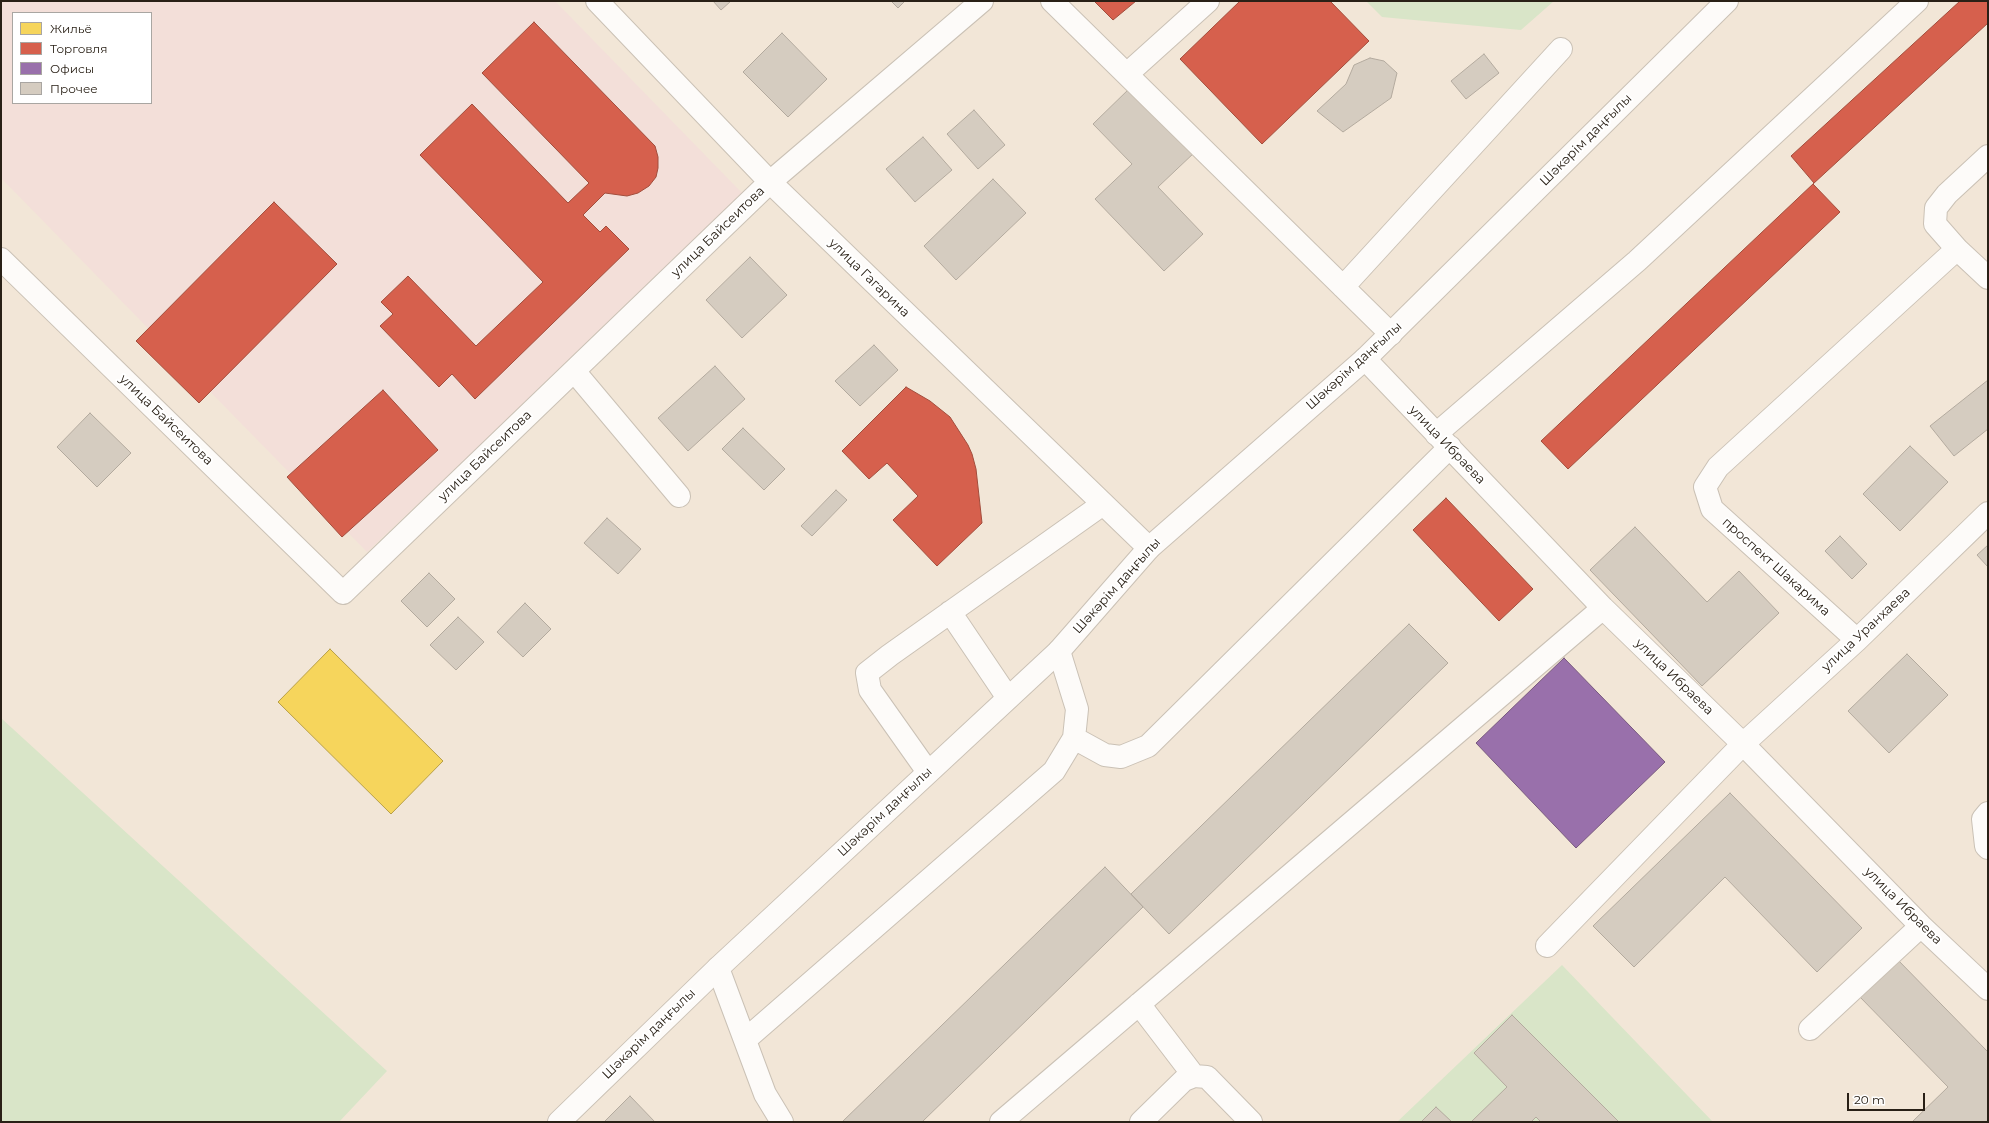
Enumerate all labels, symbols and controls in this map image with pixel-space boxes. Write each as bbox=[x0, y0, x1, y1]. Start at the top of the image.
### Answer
legend bbox=[12, 12, 152, 104]
text: Жильё bbox=[50, 21, 92, 36]
text: Торговля bbox=[50, 41, 107, 56]
text: Офисы bbox=[50, 61, 94, 76]
text: Прочее bbox=[50, 81, 98, 96]
street label: Шәкәрім даңғылы bbox=[1537, 91, 1635, 189]
street label: улица Байсеитова bbox=[668, 183, 768, 281]
street label: улица Гагарина bbox=[825, 235, 913, 321]
street label: Шәкәрім даңғылы bbox=[1303, 319, 1405, 413]
street label: улица Байсеитова bbox=[116, 371, 216, 469]
street label: улица Ибраева bbox=[1406, 402, 1488, 488]
street label: улица Байсеитова bbox=[435, 407, 535, 505]
street label: проспект Шакарима bbox=[1719, 515, 1833, 619]
street label: Шәкәрім даңғылы bbox=[1070, 535, 1164, 637]
street label: улица Уранхаева bbox=[1818, 585, 1914, 675]
street label: улица Ибраева bbox=[1631, 636, 1717, 718]
street label: Шәкәрім даңғылы bbox=[834, 764, 936, 860]
street label: улица Ибраева bbox=[1861, 864, 1945, 948]
street label: Шәкәрім даңғылы bbox=[599, 985, 699, 1083]
scale bar bbox=[1849, 1085, 1927, 1111]
text: 20 m bbox=[1854, 1092, 1885, 1107]

